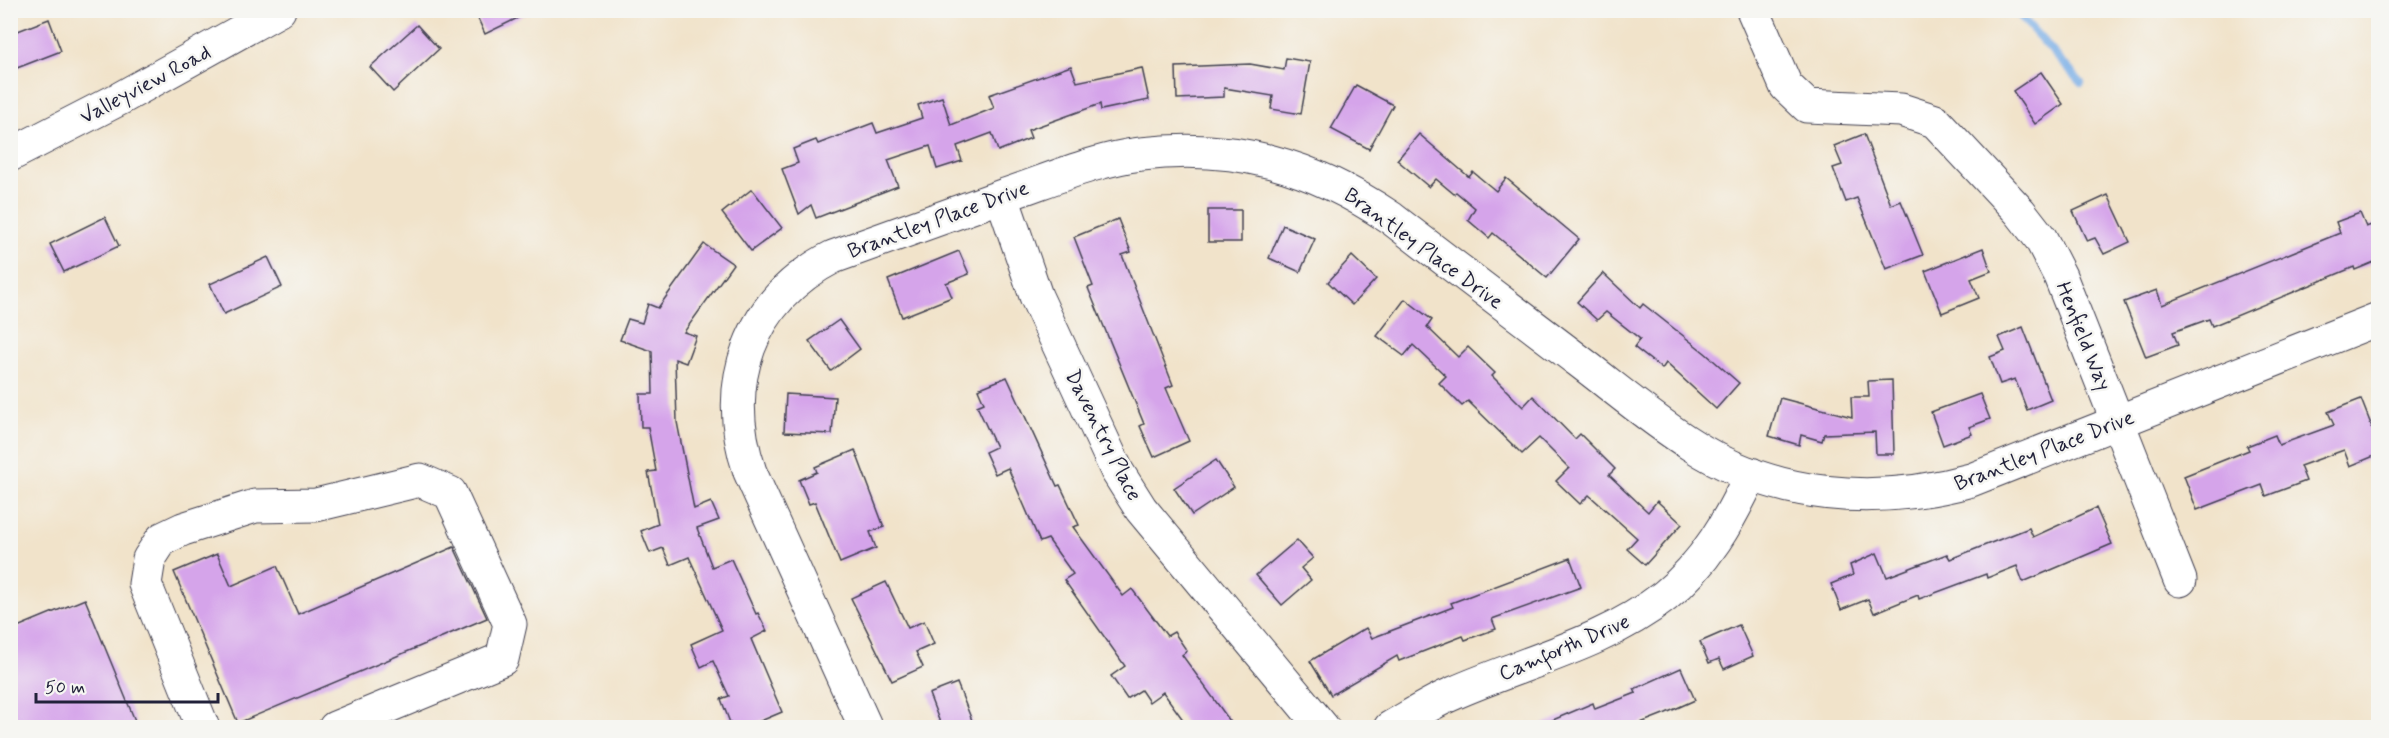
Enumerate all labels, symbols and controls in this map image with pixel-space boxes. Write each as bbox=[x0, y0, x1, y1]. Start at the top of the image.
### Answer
street label: Valleyview Road bbox=[75, 39, 216, 131]
street label: Brantley Place Drive bbox=[844, 174, 1033, 266]
street label: Brantley Place Drive bbox=[1338, 181, 1509, 316]
street label: Henfield Way bbox=[2049, 278, 2118, 395]
street label: Daventry Place bbox=[1058, 365, 1148, 506]
street label: Brantley Place Drive bbox=[1950, 404, 2138, 498]
street label: Camforth Drive bbox=[1495, 608, 1635, 690]
scale bar bbox=[36, 666, 218, 704]
text: 50 m bbox=[45, 676, 85, 700]

